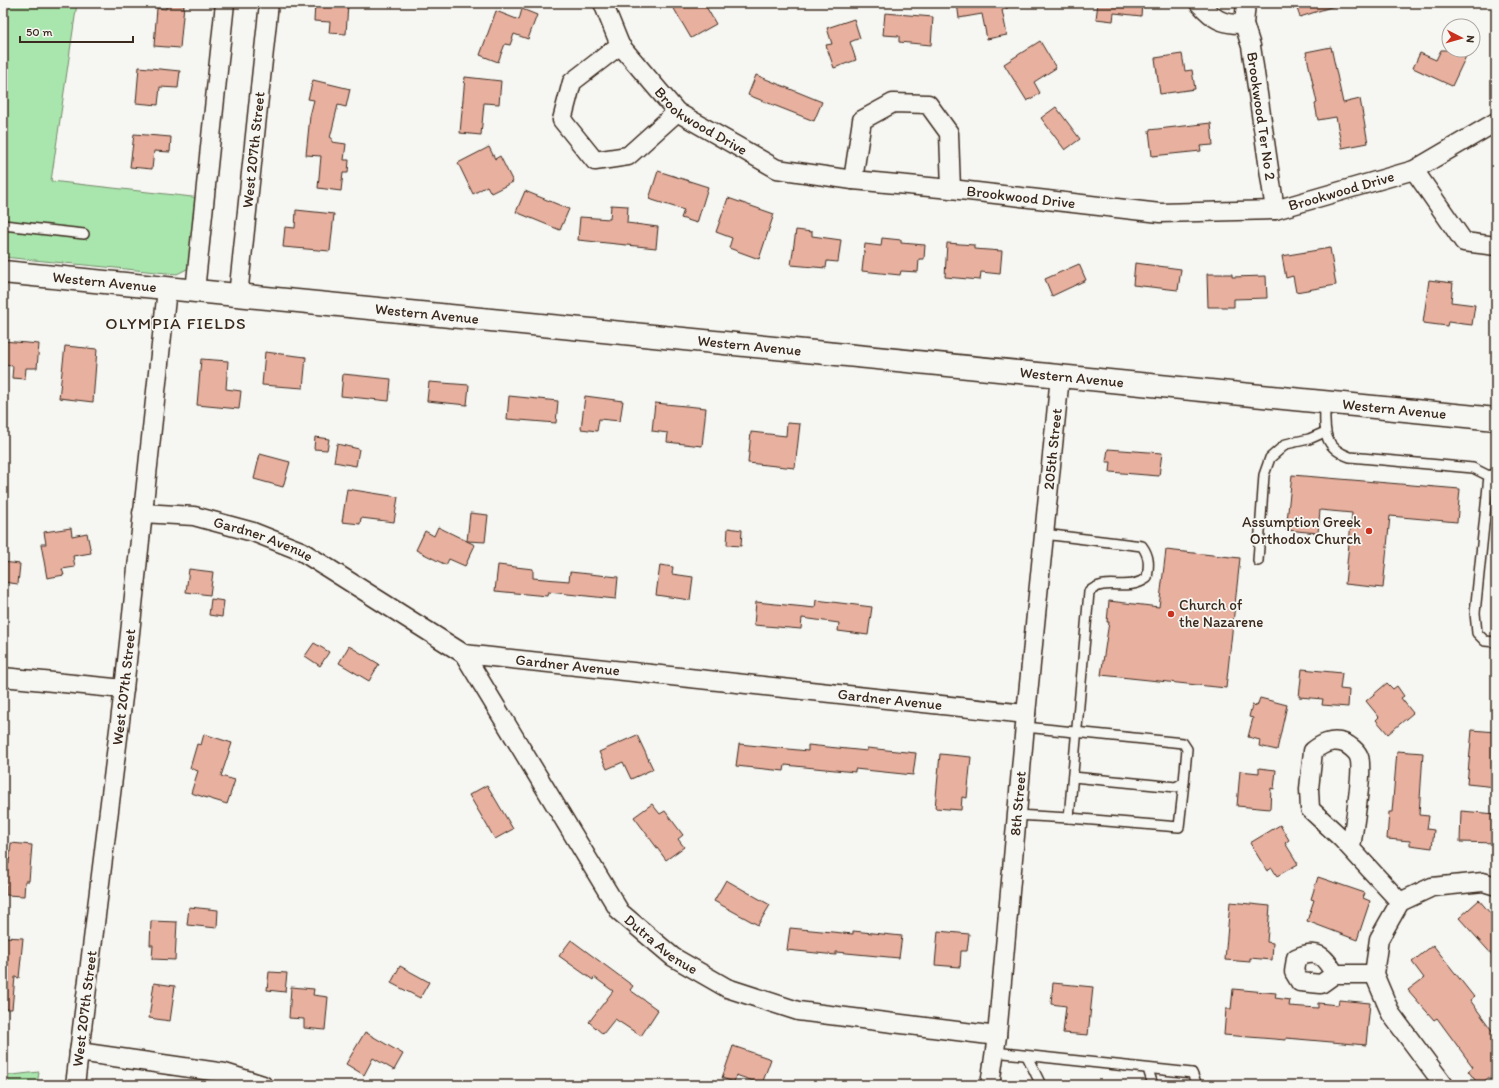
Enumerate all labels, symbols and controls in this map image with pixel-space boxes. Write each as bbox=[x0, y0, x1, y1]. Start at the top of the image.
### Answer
scale bar bbox=[20, 18, 133, 44]
north arrow bbox=[1441, 18, 1481, 58]
text: 50 m bbox=[26, 25, 52, 39]
text: N bbox=[1464, 35, 1477, 43]
street label: Brookwood Ter No 2 bbox=[1243, 51, 1280, 182]
street label: Brookwood Drive bbox=[651, 83, 750, 159]
street label: West 207th Street bbox=[238, 90, 269, 209]
street label: Brookwood Drive bbox=[1286, 167, 1396, 215]
street label: Brookwood Drive bbox=[966, 182, 1076, 212]
street label: Western Avenue bbox=[52, 268, 157, 296]
street label: Western Avenue bbox=[374, 300, 480, 328]
district label: OLYMPIA FIELDS bbox=[105, 313, 247, 333]
street label: Western Avenue bbox=[696, 331, 802, 360]
street label: Western Avenue bbox=[1019, 363, 1125, 391]
street label: Western Avenue bbox=[1341, 395, 1447, 423]
street label: 205th Street bbox=[1040, 407, 1066, 491]
street label: Gardner Avenue bbox=[211, 513, 316, 565]
place label: Assumption Greek Orthodox Church bbox=[1242, 513, 1361, 548]
marker: Assumption Greek Orthodox Church bbox=[1364, 526, 1374, 536]
place label: Church of the Nazarene bbox=[1179, 596, 1263, 631]
marker: Church of the Nazarene bbox=[1166, 609, 1176, 619]
street label: West 207th Street bbox=[108, 628, 139, 746]
street label: Gardner Avenue bbox=[515, 651, 621, 680]
street label: Gardner Avenue bbox=[837, 685, 943, 714]
street label: 8th Street bbox=[1006, 770, 1030, 837]
street label: Dutra Avenue bbox=[621, 911, 701, 978]
street label: West 207th Street bbox=[68, 949, 101, 1068]

